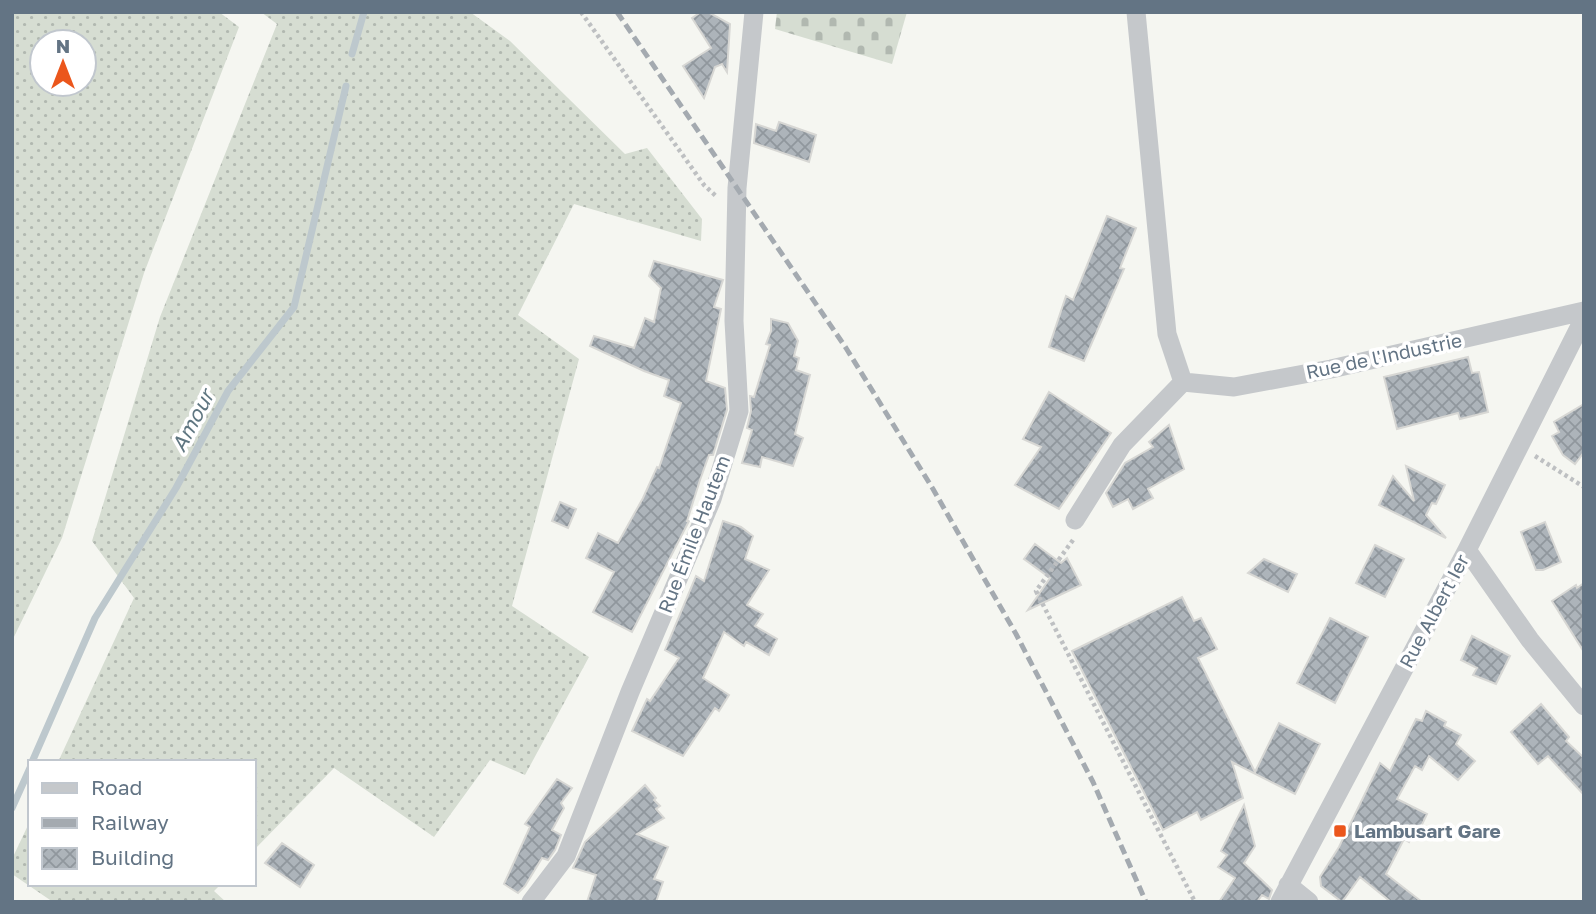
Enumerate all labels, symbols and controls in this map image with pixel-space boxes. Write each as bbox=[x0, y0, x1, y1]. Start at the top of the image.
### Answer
north arrow bbox=[28, 28, 98, 98]
text: N bbox=[56, 34, 70, 57]
street label: Rue de l'Industrie bbox=[1304, 328, 1464, 383]
water label: Amour bbox=[165, 383, 220, 456]
street label: Rue Émile Hautem bbox=[653, 452, 734, 616]
street label: Rue Albert Ier bbox=[1394, 549, 1473, 672]
legend bbox=[28, 760, 256, 886]
text: Road bbox=[91, 774, 142, 800]
text: Railway bbox=[91, 809, 169, 835]
place label: Lambusart Gare bbox=[1354, 819, 1501, 842]
marker: Lambusart Gare bbox=[1332, 823, 1348, 839]
text: Building bbox=[91, 844, 174, 870]

